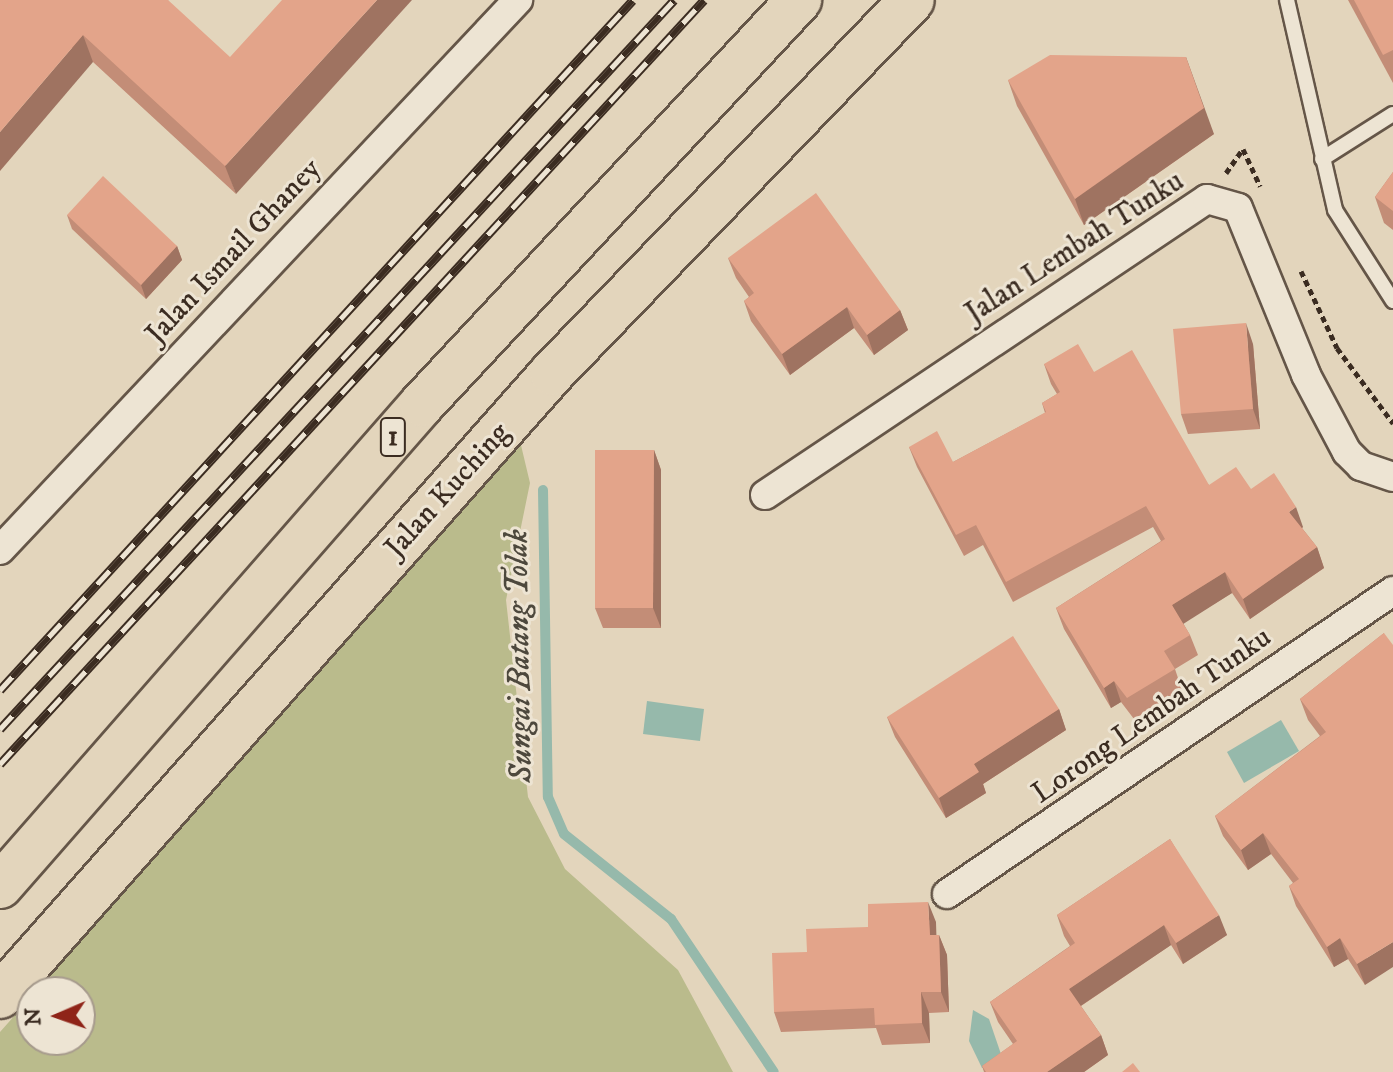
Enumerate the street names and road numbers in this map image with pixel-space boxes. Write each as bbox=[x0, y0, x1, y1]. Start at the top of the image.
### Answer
street label: Jalan Ismail Ghaney bbox=[139, 152, 329, 352]
street label: Jalan Lembah Tunku bbox=[959, 164, 1191, 332]
road number: 1 bbox=[379, 413, 407, 461]
street label: Jalan Kuching bbox=[378, 416, 518, 566]
street label: Lorong Lembah Tunku bbox=[1025, 620, 1279, 812]

